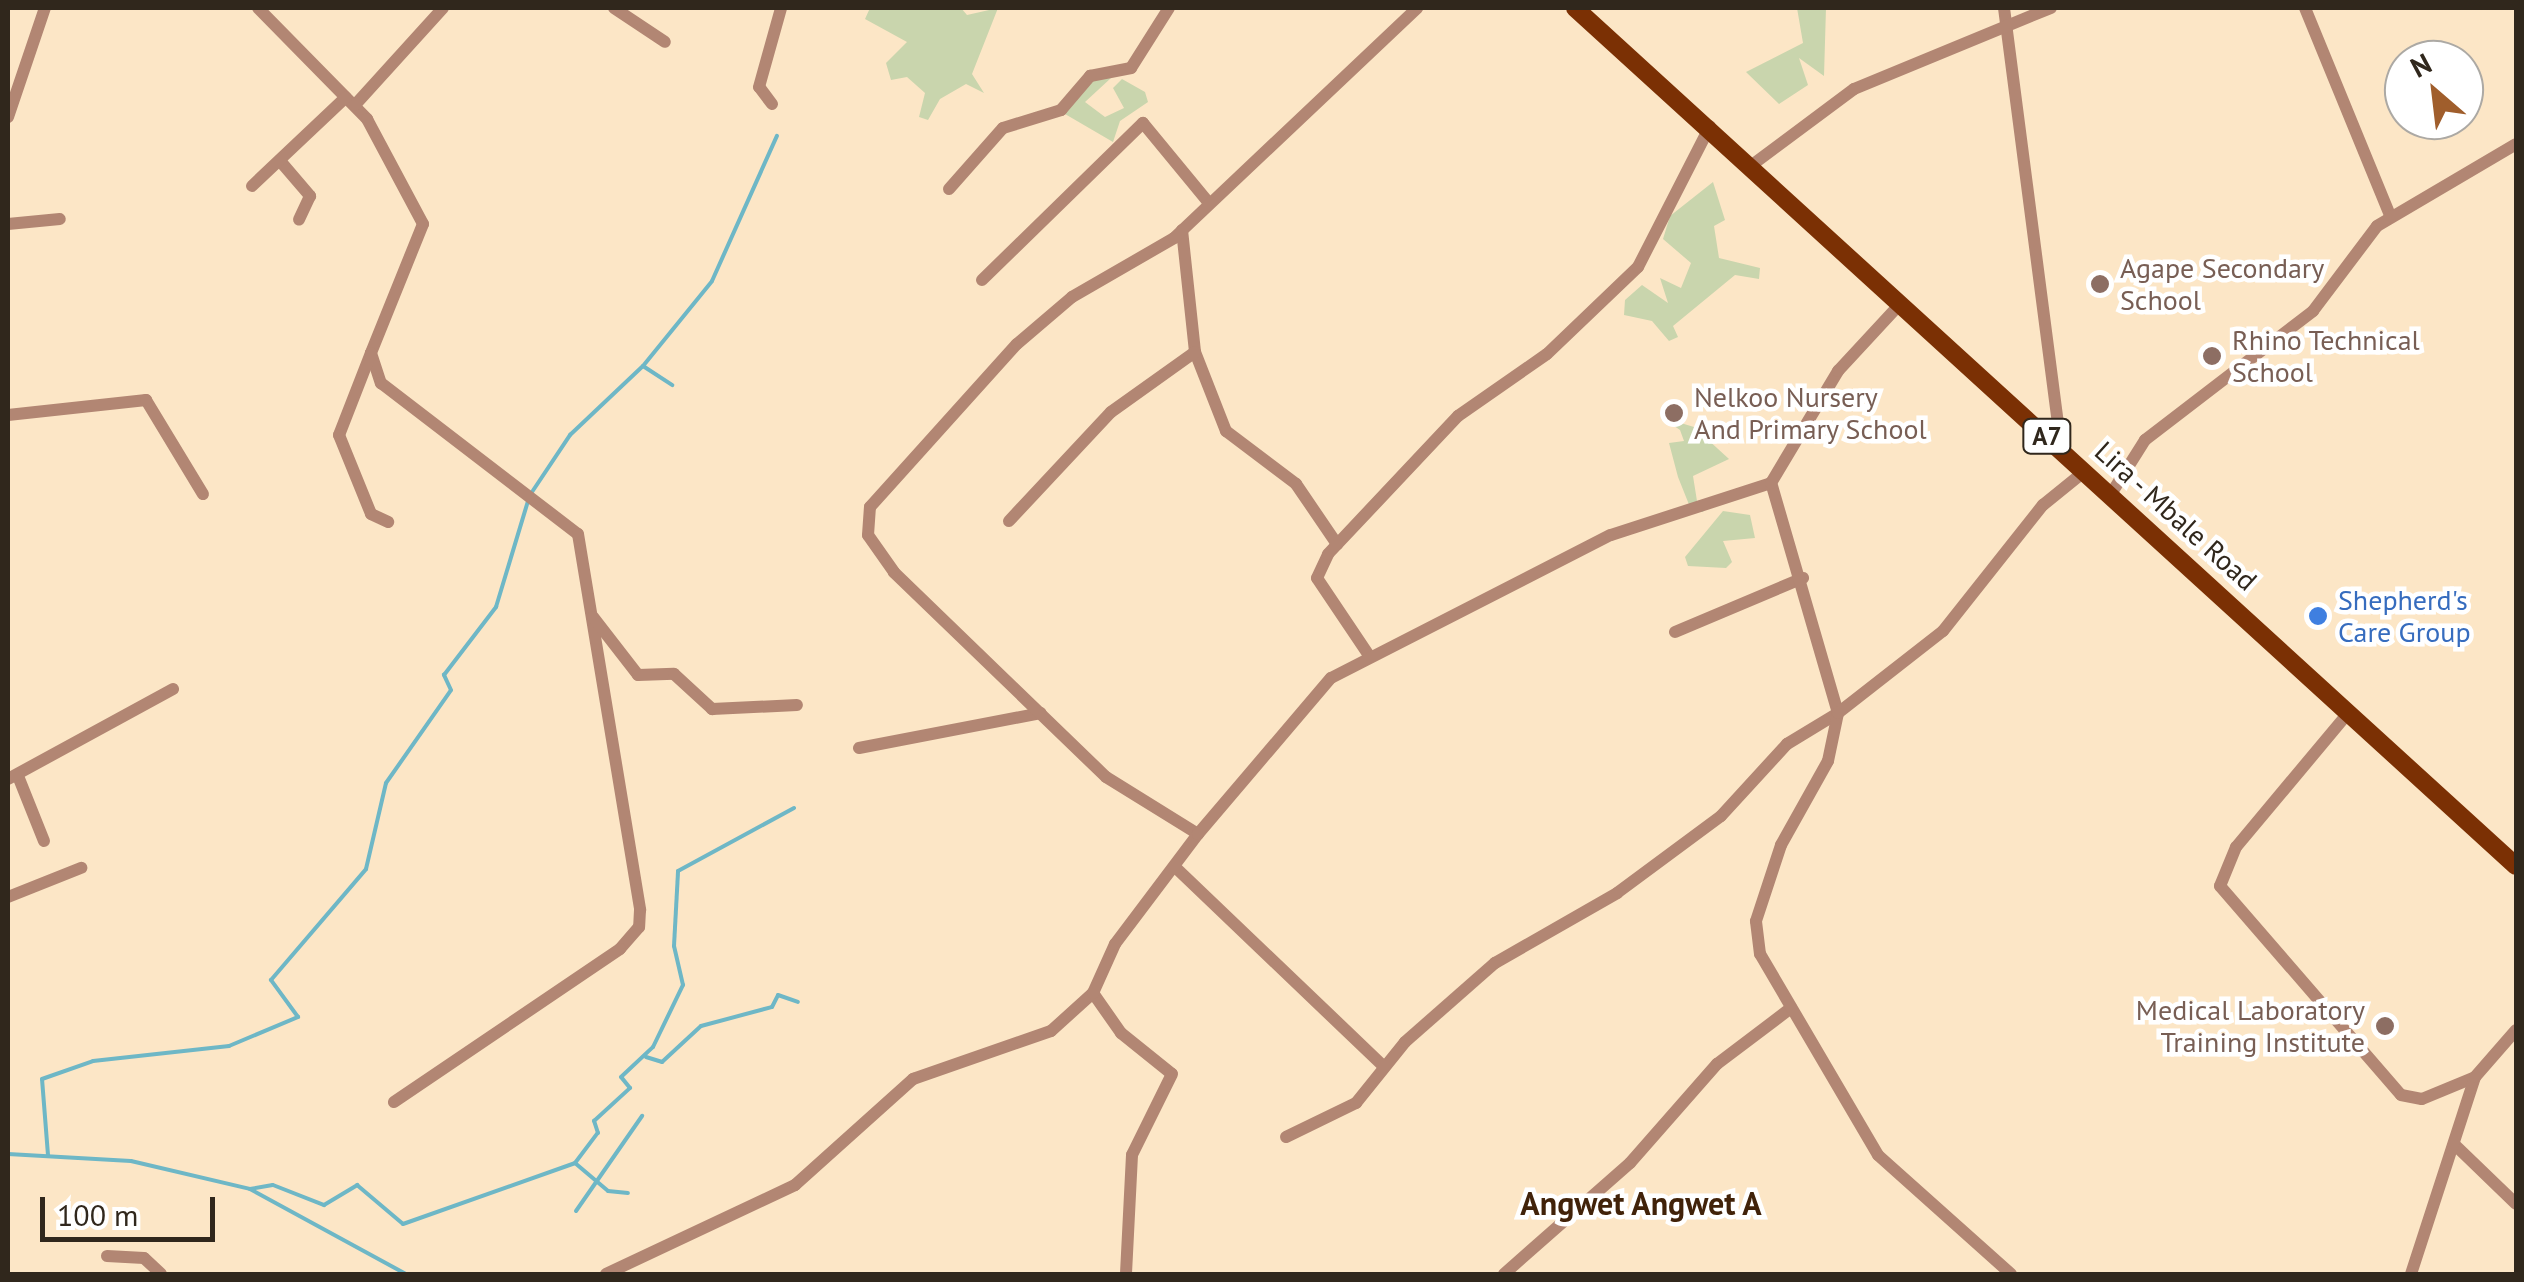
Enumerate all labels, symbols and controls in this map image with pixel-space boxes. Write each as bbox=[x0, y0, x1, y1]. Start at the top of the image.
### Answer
north arrow bbox=[2384, 40, 2484, 140]
text: N bbox=[2404, 44, 2437, 85]
place label: Agape Secondary School bbox=[2120, 251, 2324, 317]
marker: Agape Secondary School bbox=[2089, 273, 2111, 295]
place label: Rhino Technical School bbox=[2232, 323, 2421, 389]
marker: Rhino Technical School bbox=[2201, 345, 2223, 367]
place label: Nelkoo Nursery And Primary School bbox=[1694, 380, 1928, 446]
marker: Nelkoo Nursery And Primary School bbox=[1663, 402, 1685, 424]
road number: A7 bbox=[2022, 416, 2072, 456]
street label: Lira - Mbale Road bbox=[2086, 433, 2266, 599]
place label: Shepherd's Care Group bbox=[2338, 583, 2471, 649]
marker: Shepherd's Care Group bbox=[2307, 605, 2329, 627]
place label: Medical Laboratory Training Institute bbox=[2136, 993, 2365, 1059]
marker: Medical Laboratory Training Institute bbox=[2374, 1015, 2396, 1037]
scale bar bbox=[45, 1177, 220, 1239]
district label: Angwet Angwet A bbox=[1519, 1184, 1763, 1222]
text: 100 m bbox=[57, 1195, 138, 1234]

